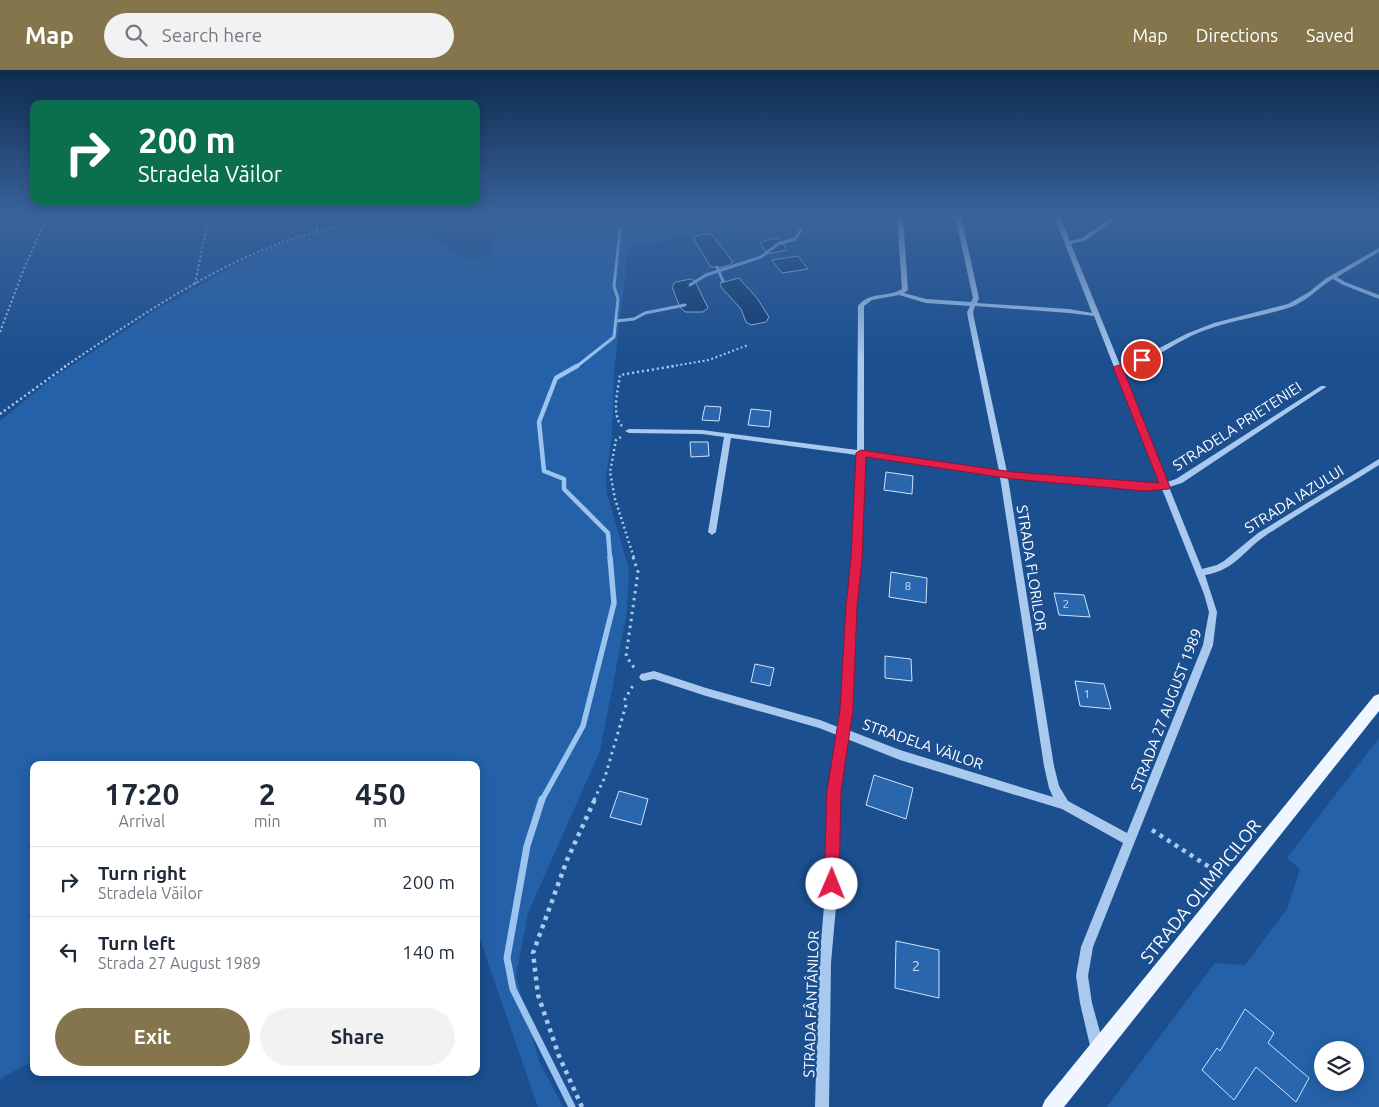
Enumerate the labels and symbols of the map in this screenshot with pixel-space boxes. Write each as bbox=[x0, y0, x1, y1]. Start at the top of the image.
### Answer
pin bbox=[1121, 339, 1163, 381]
street label: STRADELA PRIETENIEI bbox=[1169, 378, 1305, 474]
street label: STRADA IAZULUI bbox=[1241, 462, 1347, 536]
street label: STRADA FLORILOR bbox=[1014, 504, 1050, 632]
house number: 8 bbox=[905, 579, 912, 592]
house number: 2 bbox=[1063, 597, 1069, 610]
street label: STRADA 27 AUGUST 1989 bbox=[1127, 626, 1205, 794]
house number: 1 bbox=[1084, 687, 1090, 700]
street label: STRADELA VĂILOR bbox=[860, 715, 986, 773]
street label: STRADA OLIMPICILOR bbox=[1136, 815, 1264, 967]
position arrow bbox=[805, 857, 857, 909]
street label: STRADA FÂNTÂNILOR bbox=[800, 930, 822, 1078]
house number: 2 bbox=[912, 957, 920, 974]

